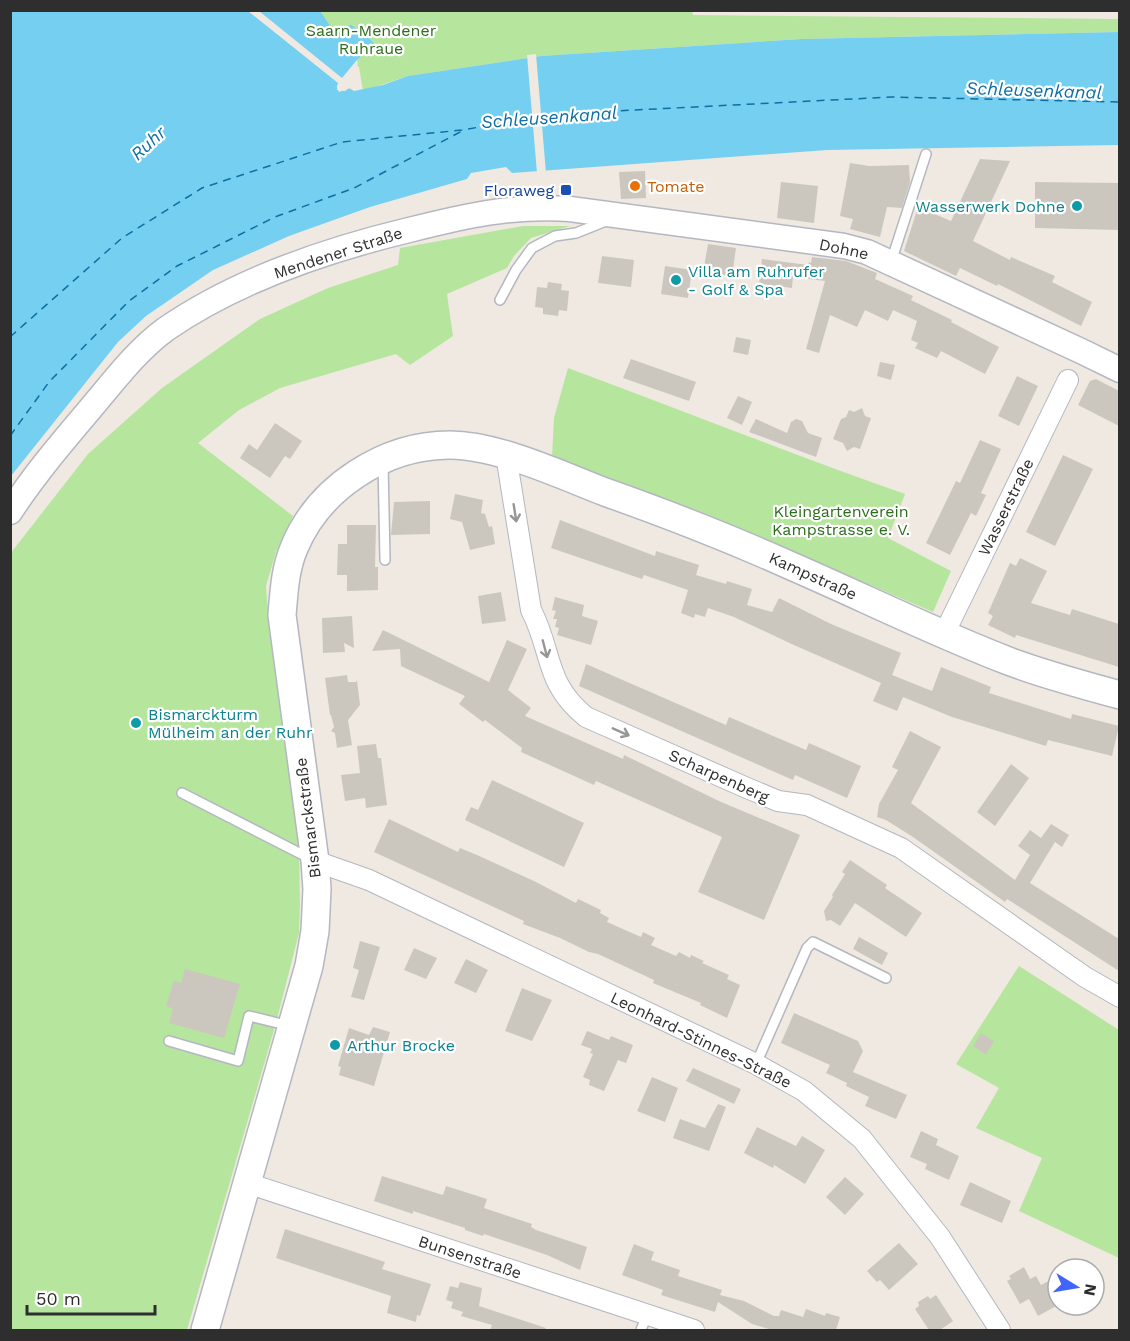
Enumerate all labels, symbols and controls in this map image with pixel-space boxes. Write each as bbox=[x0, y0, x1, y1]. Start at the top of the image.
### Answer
park label: Saarn-Mendener Ruhraue bbox=[306, 21, 437, 58]
water label: Schleusenkanal bbox=[966, 77, 1102, 103]
water label: Schleusenkanal bbox=[480, 102, 618, 132]
water label: Ruhr bbox=[126, 121, 170, 164]
place label: Tomate bbox=[647, 177, 704, 196]
marker: Tomate bbox=[628, 179, 642, 193]
place label: Floraweg bbox=[484, 181, 554, 200]
marker: Floraweg bbox=[559, 183, 573, 197]
place label: Wasserwerk Dohne bbox=[915, 197, 1065, 216]
marker: Wasserwerk Dohne bbox=[1070, 199, 1084, 213]
street label: Mendener Straße bbox=[271, 223, 405, 283]
street label: Dohne bbox=[817, 234, 871, 264]
place label: Villa am Ruhrufer - Golf & Spa bbox=[688, 262, 825, 299]
marker: Villa am Ruhrufer - Golf & Spa bbox=[669, 273, 683, 287]
street label: Wasserstraße bbox=[974, 455, 1038, 559]
park label: Kleingartenverein Kampstrasse e. V. bbox=[772, 502, 910, 539]
one-way arrow bbox=[510, 503, 521, 523]
street label: Kampstraße bbox=[766, 548, 860, 604]
one-way arrow bbox=[540, 639, 551, 658]
place label: Bismarckturm Mülheim an der Ruhr bbox=[148, 705, 313, 742]
marker: Bismarckturm Mülheim an der Ruhr bbox=[129, 716, 143, 730]
one-way arrow bbox=[611, 727, 629, 738]
street label: Scharpenberg bbox=[666, 745, 773, 807]
street label: Bismarckstraße bbox=[291, 757, 325, 879]
street label: Leonhard-Stinnes-Straße bbox=[607, 988, 795, 1092]
place label: Arthur Brocke bbox=[347, 1036, 455, 1055]
marker: Arthur Brocke bbox=[328, 1038, 342, 1052]
street label: Bunsenstraße bbox=[416, 1231, 524, 1283]
north arrow bbox=[1046, 1257, 1106, 1317]
scale bar bbox=[27, 1278, 154, 1316]
text: N bbox=[1080, 1282, 1101, 1297]
text: 50 m bbox=[36, 1288, 81, 1309]

